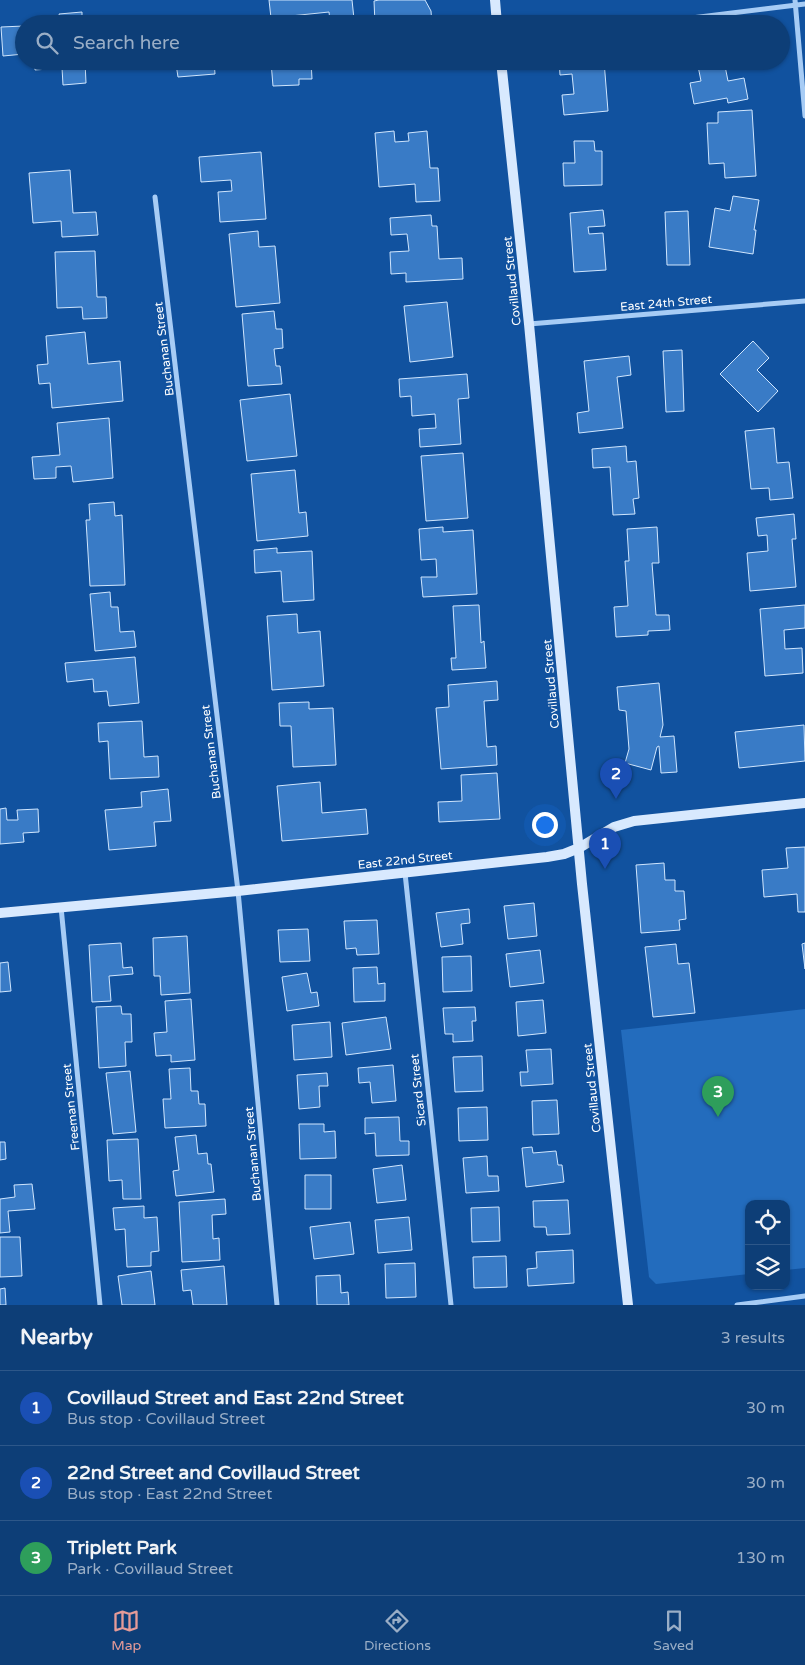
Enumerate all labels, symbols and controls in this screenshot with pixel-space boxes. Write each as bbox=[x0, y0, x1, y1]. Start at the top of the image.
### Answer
search box bbox=[15, 15, 790, 70]
icon: search bbox=[33, 29, 61, 57]
text: Search here bbox=[73, 32, 180, 54]
street label: Covillaud Street bbox=[500, 235, 524, 326]
street label: East 24th Street bbox=[620, 292, 713, 314]
street label: Buchanan Street bbox=[151, 301, 177, 397]
street label: Covillaud Street bbox=[540, 638, 562, 729]
street label: Buchanan Street bbox=[198, 704, 224, 800]
pin: 2 bbox=[600, 758, 632, 799]
your location bbox=[532, 812, 558, 838]
pin: 1 bbox=[589, 828, 621, 869]
street label: East 22nd Street bbox=[357, 848, 453, 872]
street label: Covillaud Street bbox=[580, 1042, 604, 1133]
street label: Sicard Street bbox=[407, 1053, 429, 1127]
street label: Freeman Street bbox=[59, 1062, 83, 1151]
pin: 3 bbox=[702, 1076, 734, 1117]
street label: Buchanan Street bbox=[242, 1106, 264, 1202]
map controls bbox=[745, 1200, 790, 1290]
button: locate bbox=[745, 1200, 790, 1245]
button: layers bbox=[745, 1245, 790, 1290]
text: Nearby bbox=[20, 1325, 93, 1350]
text: 3 results bbox=[721, 1328, 785, 1348]
text: Covillaud Street and East 22nd Street bbox=[67, 1387, 404, 1409]
text: 1 bbox=[31, 1398, 41, 1418]
text: 30 m bbox=[746, 1398, 785, 1418]
text: Bus stop · Covillaud Street bbox=[67, 1409, 265, 1429]
text: 22nd Street and Covillaud Street bbox=[67, 1462, 360, 1484]
text: 2 bbox=[31, 1473, 41, 1493]
text: 30 m bbox=[746, 1473, 785, 1493]
text: Bus stop · East 22nd Street bbox=[67, 1484, 272, 1504]
text: Triplett Park bbox=[67, 1537, 177, 1559]
text: 3 bbox=[31, 1548, 41, 1568]
text: 130 m bbox=[736, 1548, 785, 1568]
text: Park · Covillaud Street bbox=[67, 1559, 233, 1579]
tab: Map bbox=[111, 1607, 141, 1654]
tab: Directions bbox=[364, 1607, 431, 1654]
tab: Saved bbox=[653, 1607, 694, 1654]

